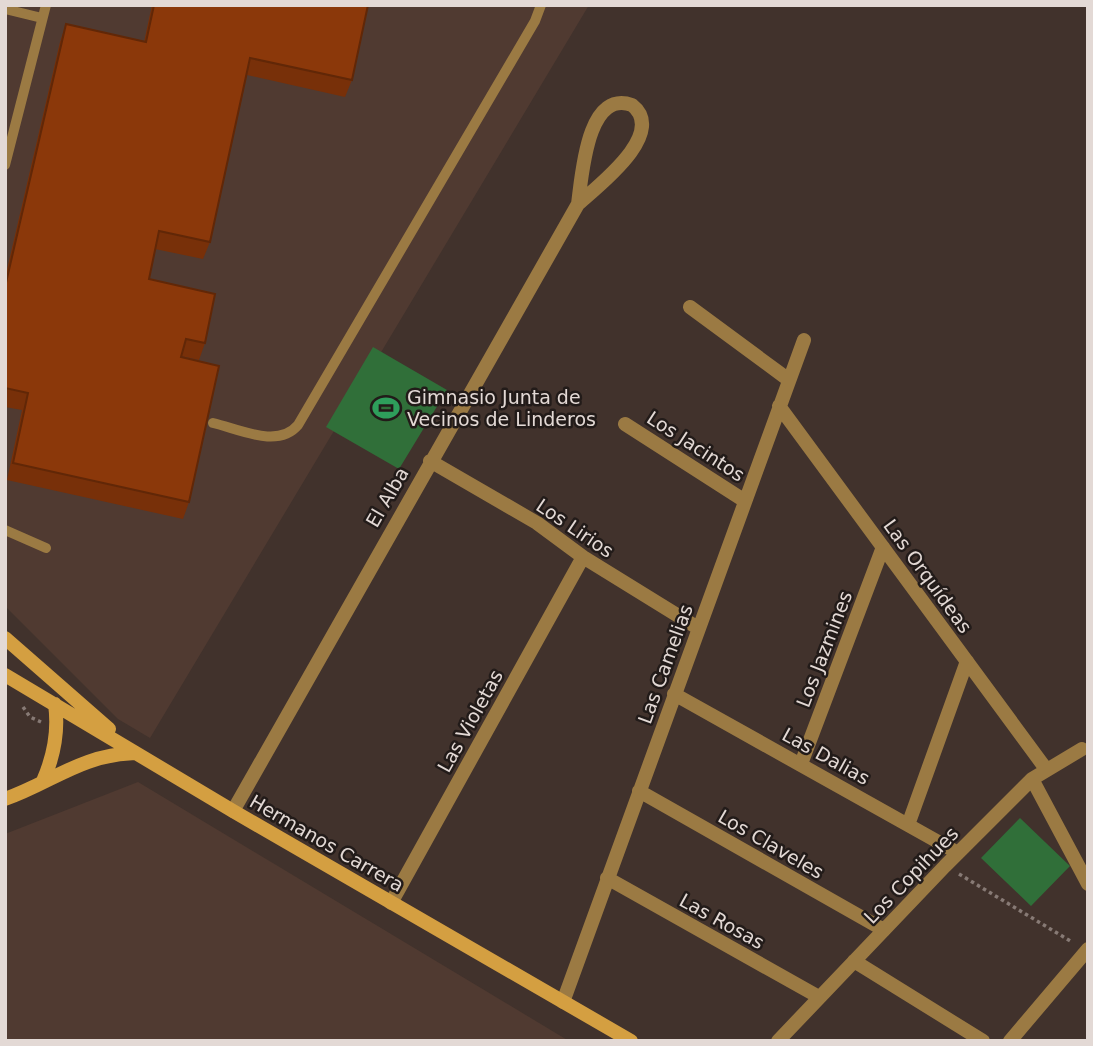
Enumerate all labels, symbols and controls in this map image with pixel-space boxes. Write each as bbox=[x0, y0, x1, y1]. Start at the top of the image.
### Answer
place label: Gimnasio Junta de Vecinos de Linderos bbox=[407, 386, 596, 430]
sports icon: Gimnasio Junta de Vecinos de Linderos bbox=[371, 393, 401, 423]
street label: Los Jacintos bbox=[643, 406, 749, 486]
street label: El Alba bbox=[361, 463, 413, 531]
street label: Los Lirios bbox=[532, 494, 618, 562]
street label: Las Orquídeas bbox=[879, 515, 977, 637]
street label: Los Jazmines bbox=[792, 588, 856, 710]
street label: Las Camelias bbox=[633, 601, 697, 727]
street label: Las Violetas bbox=[433, 666, 507, 776]
street label: Las Dalias bbox=[778, 723, 874, 789]
street label: Hermanos Carrera bbox=[246, 790, 408, 896]
street label: Los Claveles bbox=[714, 805, 828, 883]
street label: Los Copihues bbox=[859, 822, 963, 928]
street label: Las Rosas bbox=[676, 889, 768, 953]

